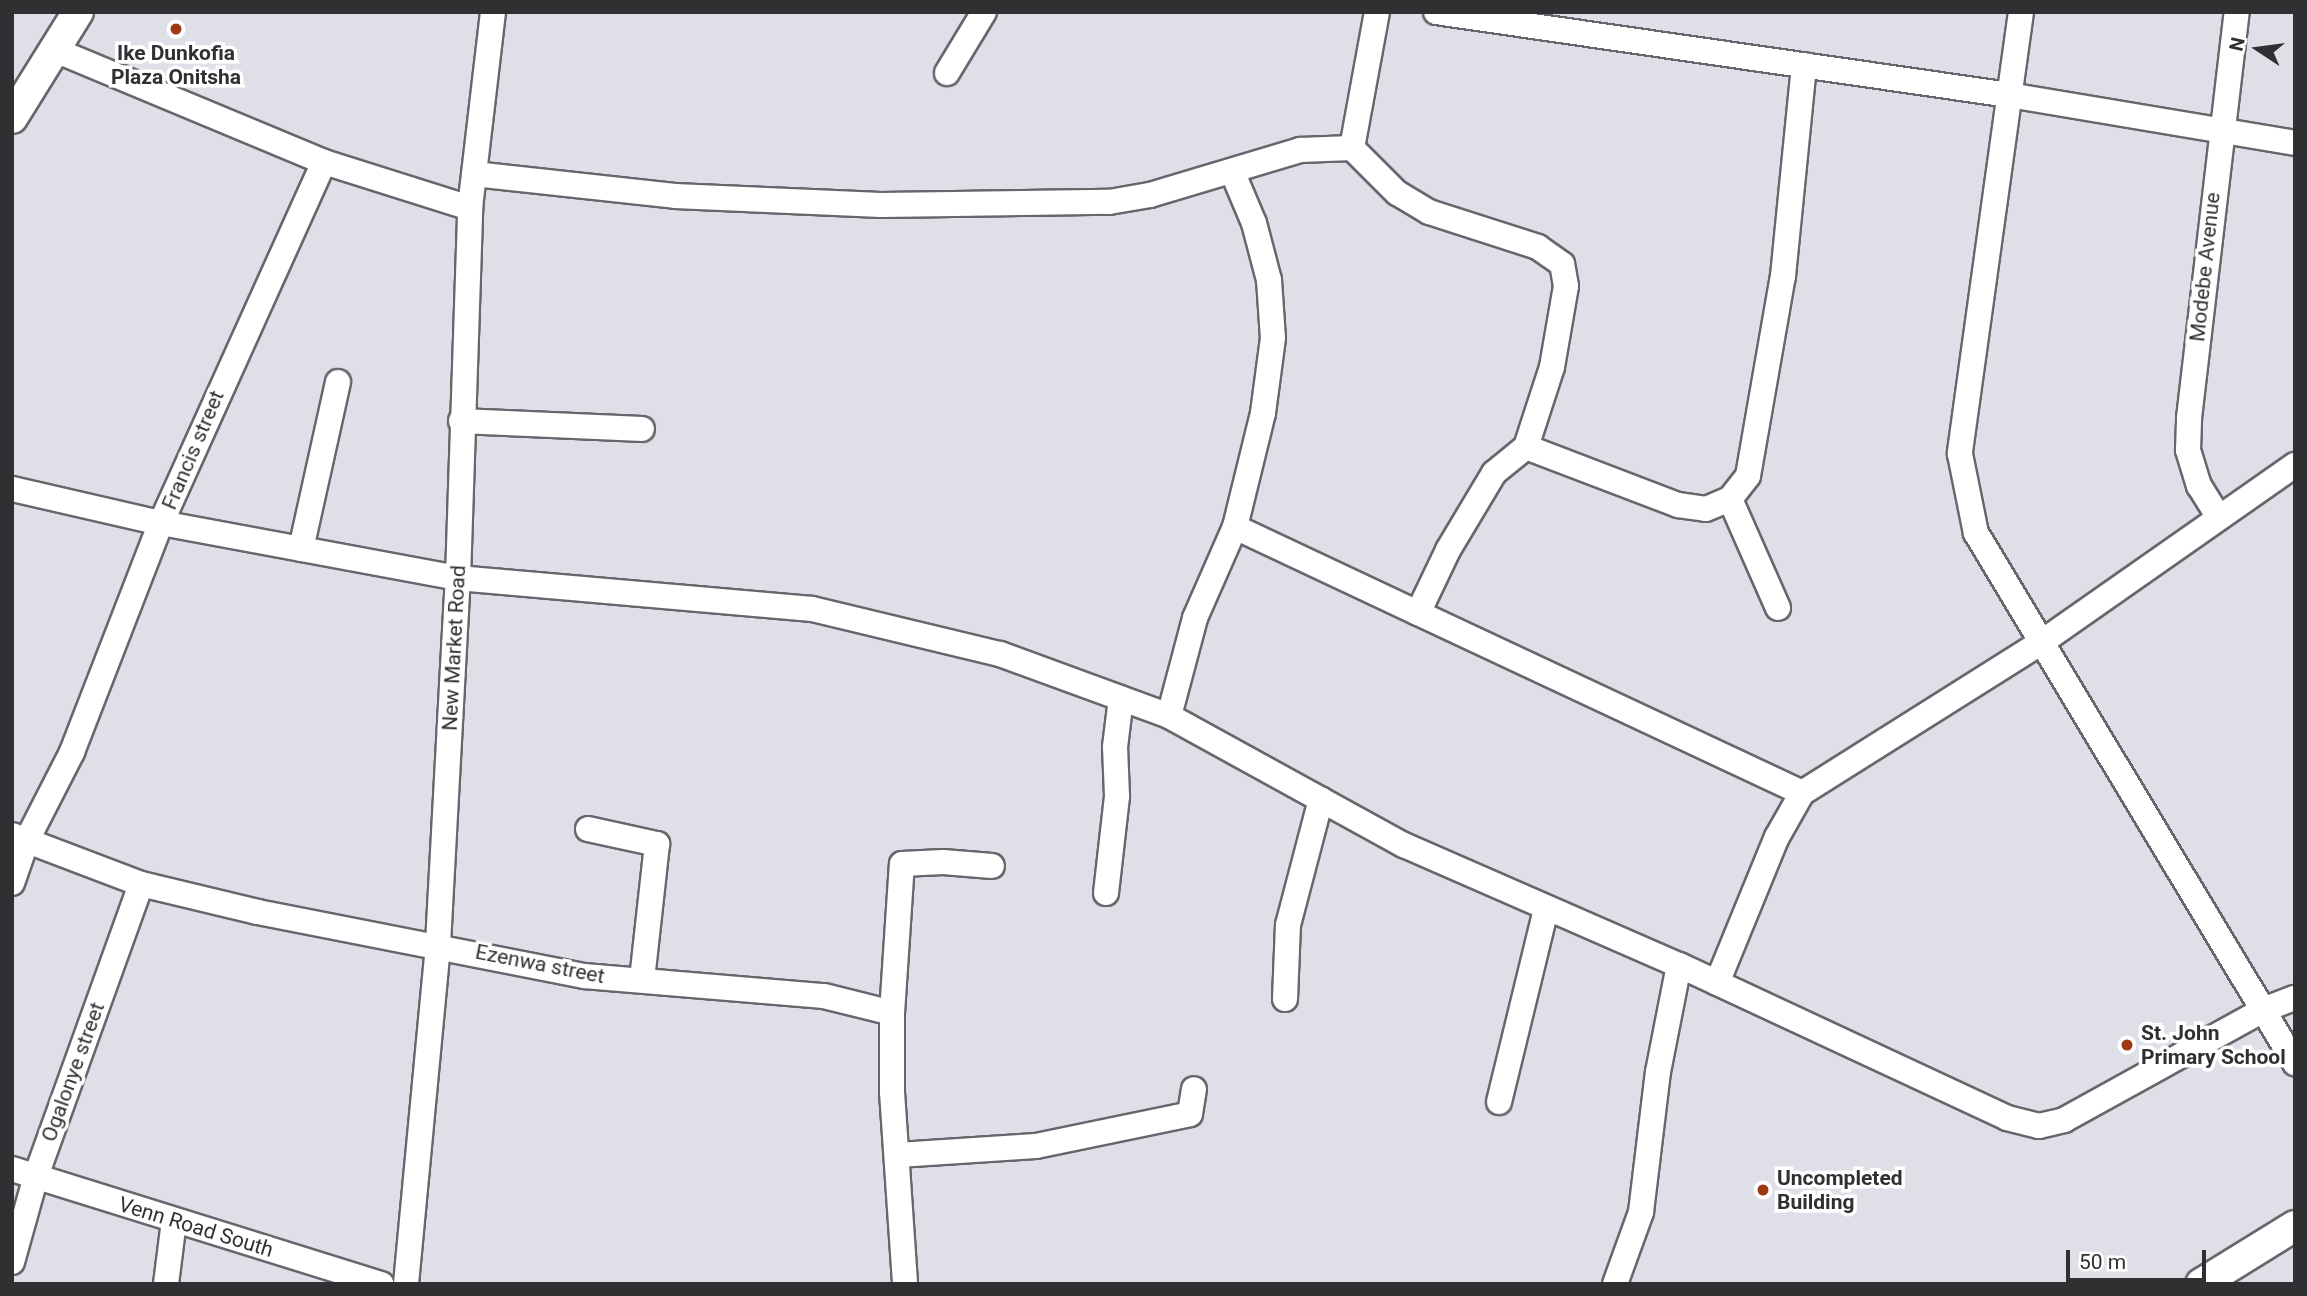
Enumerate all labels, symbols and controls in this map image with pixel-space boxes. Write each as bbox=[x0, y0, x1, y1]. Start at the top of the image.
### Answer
north arrow bbox=[2223, 14, 2293, 84]
marker: Ike Dunkofia Plaza Onitsha bbox=[168, 21, 184, 37]
text: N bbox=[2224, 35, 2250, 53]
place label: Ike Dunkofia Plaza Onitsha bbox=[111, 40, 241, 90]
street label: Modebe Avenue bbox=[2185, 191, 2225, 343]
street label: Francis street bbox=[157, 387, 229, 513]
street label: New Market Road bbox=[437, 565, 471, 731]
street label: Ezenwa street bbox=[473, 939, 607, 989]
street label: Ogalonye street bbox=[36, 999, 110, 1145]
place label: St. John Primary School bbox=[2141, 1020, 2286, 1070]
marker: St. John Primary School bbox=[2119, 1037, 2135, 1053]
place label: Uncompleted Building bbox=[1777, 1165, 1903, 1215]
marker: Uncompleted Building bbox=[1755, 1182, 1771, 1198]
street label: Venn Road South bbox=[116, 1192, 276, 1262]
scale bar bbox=[2069, 1236, 2209, 1280]
text: 50 m bbox=[2079, 1250, 2126, 1274]

